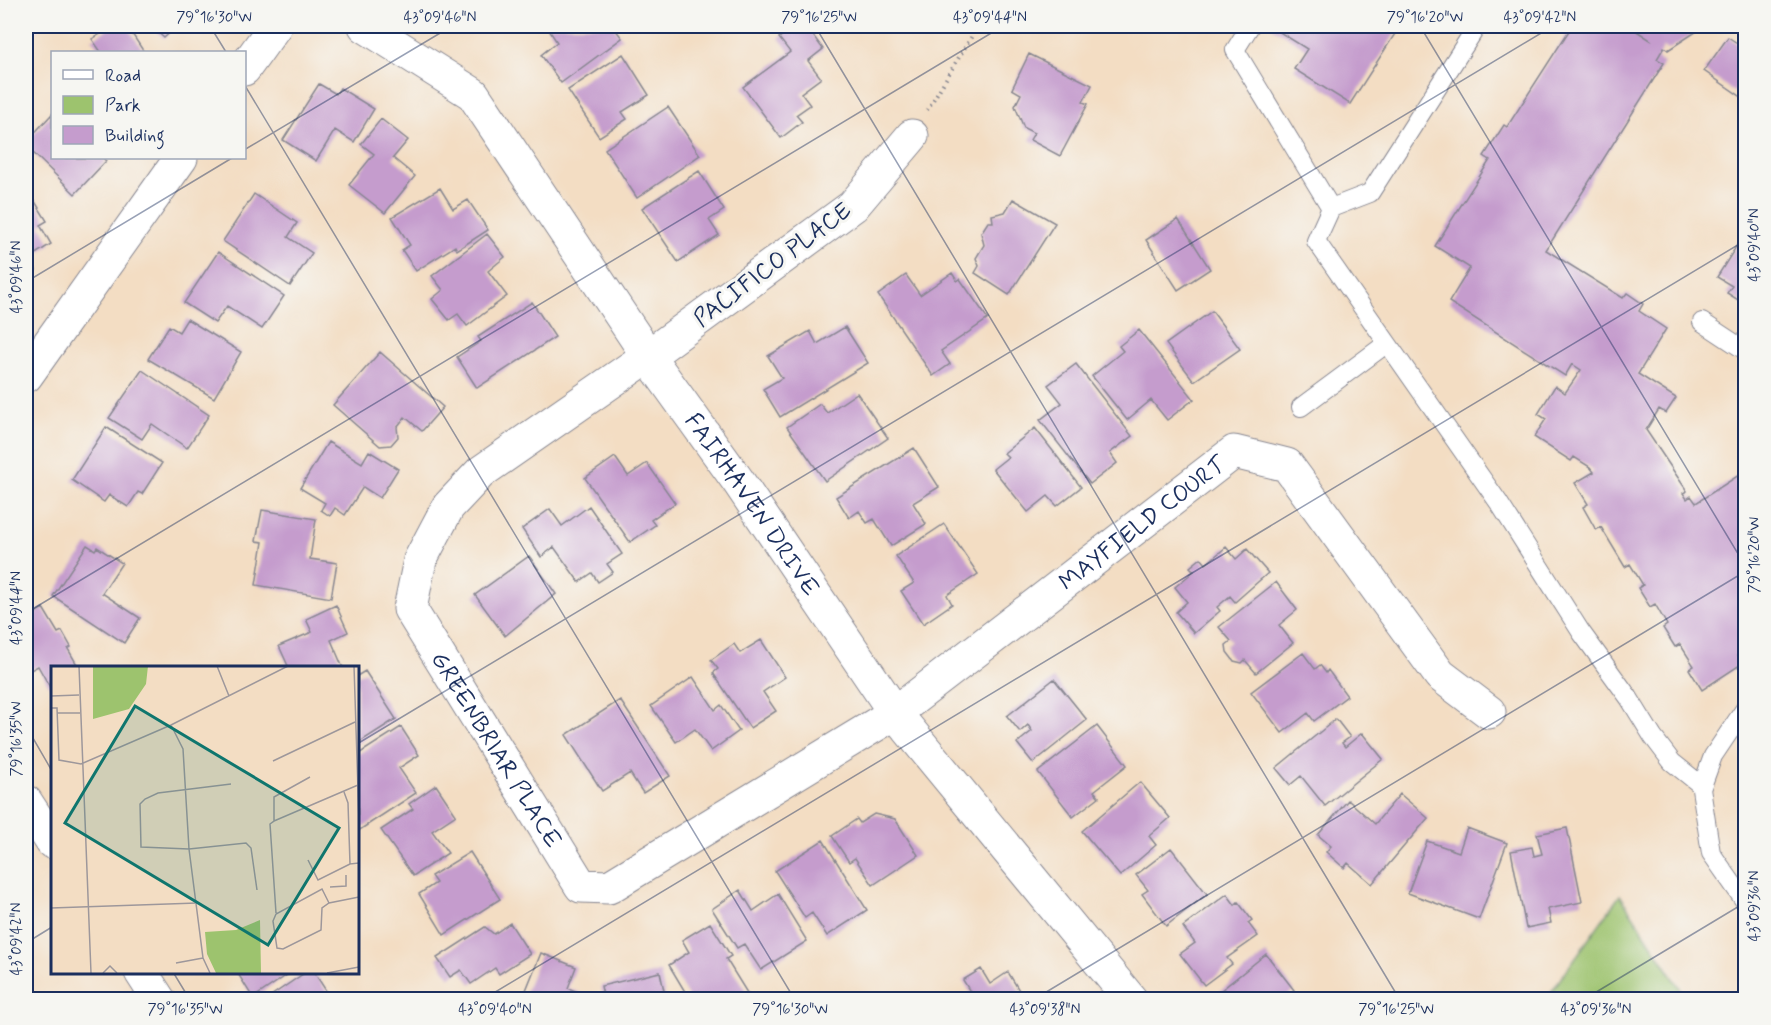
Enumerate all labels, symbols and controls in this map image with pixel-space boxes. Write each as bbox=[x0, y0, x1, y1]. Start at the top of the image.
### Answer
text: 79°16'30"W bbox=[176, 8, 252, 28]
text: 43°09'46"N bbox=[403, 8, 477, 28]
text: 79°16'25"W bbox=[781, 8, 857, 28]
text: 43°09'44"N bbox=[953, 8, 1027, 28]
text: 79°16'20"W bbox=[1387, 8, 1463, 28]
text: 43°09'42"N bbox=[1504, 8, 1576, 28]
legend bbox=[51, 51, 246, 159]
text: Road bbox=[105, 64, 141, 88]
text: Park bbox=[105, 94, 141, 118]
text: Building bbox=[105, 124, 165, 150]
street label: PACIFICO PLACE bbox=[688, 196, 858, 335]
text: 43°09'40"N bbox=[1745, 208, 1765, 282]
text: 43°09'46"N bbox=[7, 240, 27, 314]
street label: FAIRHAVEN DRIVE bbox=[677, 407, 825, 603]
street label: MAYFIELD COURT bbox=[1053, 449, 1233, 598]
text: 79°16'20"W bbox=[1745, 517, 1765, 593]
text: 43°09'44"N bbox=[7, 571, 27, 645]
street label: GREENBRIAR PLACE bbox=[423, 646, 568, 854]
inset map bbox=[51, 666, 358, 974]
text: 79°16'35"W bbox=[7, 701, 27, 777]
text: 43°09'36"N bbox=[1745, 870, 1765, 942]
text: 43°09'42"N bbox=[7, 903, 27, 975]
text: 79°16'35"W bbox=[147, 1000, 223, 1020]
text: 43°09'40"N bbox=[458, 1000, 532, 1020]
text: 79°16'30"W bbox=[752, 1000, 828, 1020]
text: 43°09'38"N bbox=[1009, 1000, 1081, 1020]
text: 79°16'25"W bbox=[1358, 1000, 1434, 1020]
text: 43°09'36"N bbox=[1560, 1000, 1632, 1020]

